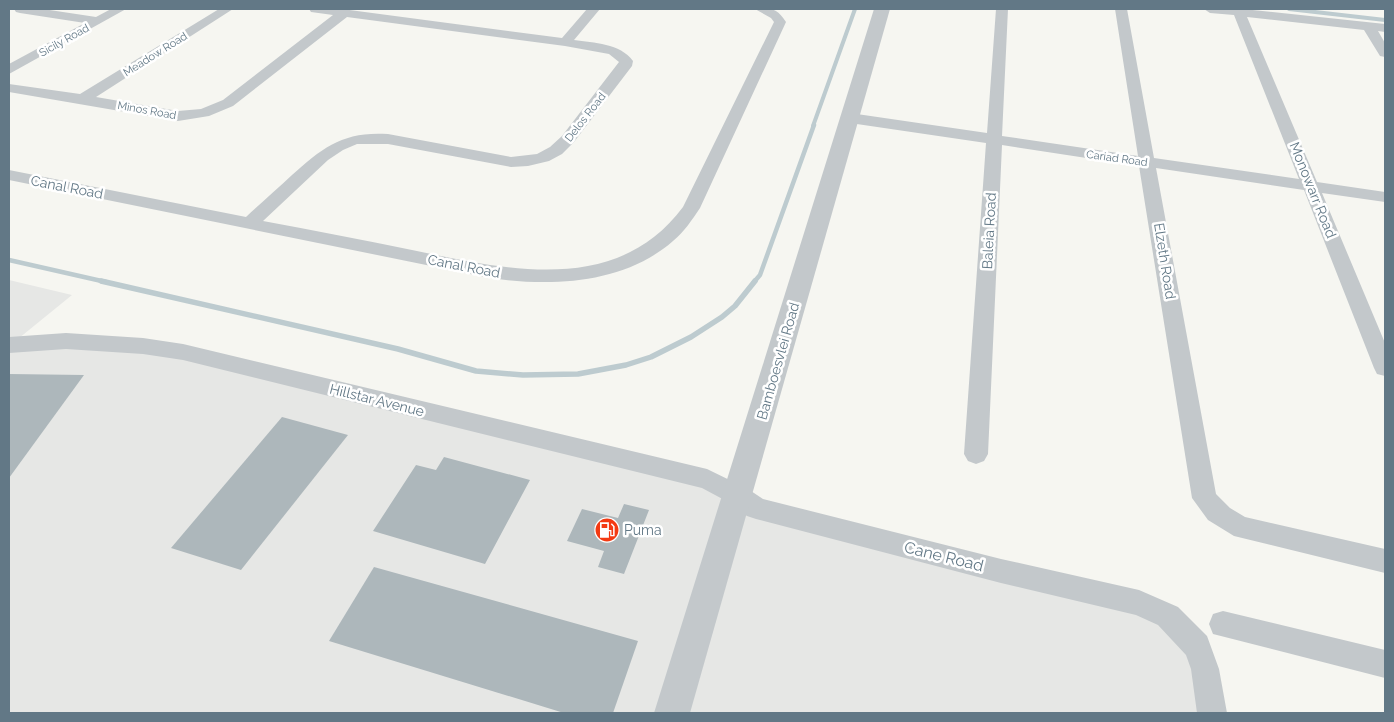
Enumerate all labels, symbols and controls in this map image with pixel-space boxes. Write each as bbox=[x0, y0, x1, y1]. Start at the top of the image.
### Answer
street label: Sicily Road bbox=[37, 21, 92, 60]
street label: Meadow Road bbox=[121, 29, 190, 79]
street label: Delos Road bbox=[562, 90, 609, 144]
street label: Minos Road bbox=[116, 99, 177, 122]
street label: Monowarr Road bbox=[1286, 140, 1340, 240]
street label: Cariad Road bbox=[1085, 148, 1149, 169]
street label: Canal Road bbox=[29, 172, 105, 202]
street label: Baleia Road bbox=[979, 192, 999, 270]
street label: Elzeth Road bbox=[1151, 222, 1179, 300]
street label: Canal Road bbox=[426, 251, 502, 281]
street label: Bamboesvlei Road bbox=[754, 300, 802, 422]
street label: Hillstar Avenue bbox=[328, 381, 426, 419]
fuel station icon: Puma bbox=[594, 517, 620, 543]
place label: Puma bbox=[624, 522, 662, 538]
street label: Cane Road bbox=[902, 537, 985, 575]

